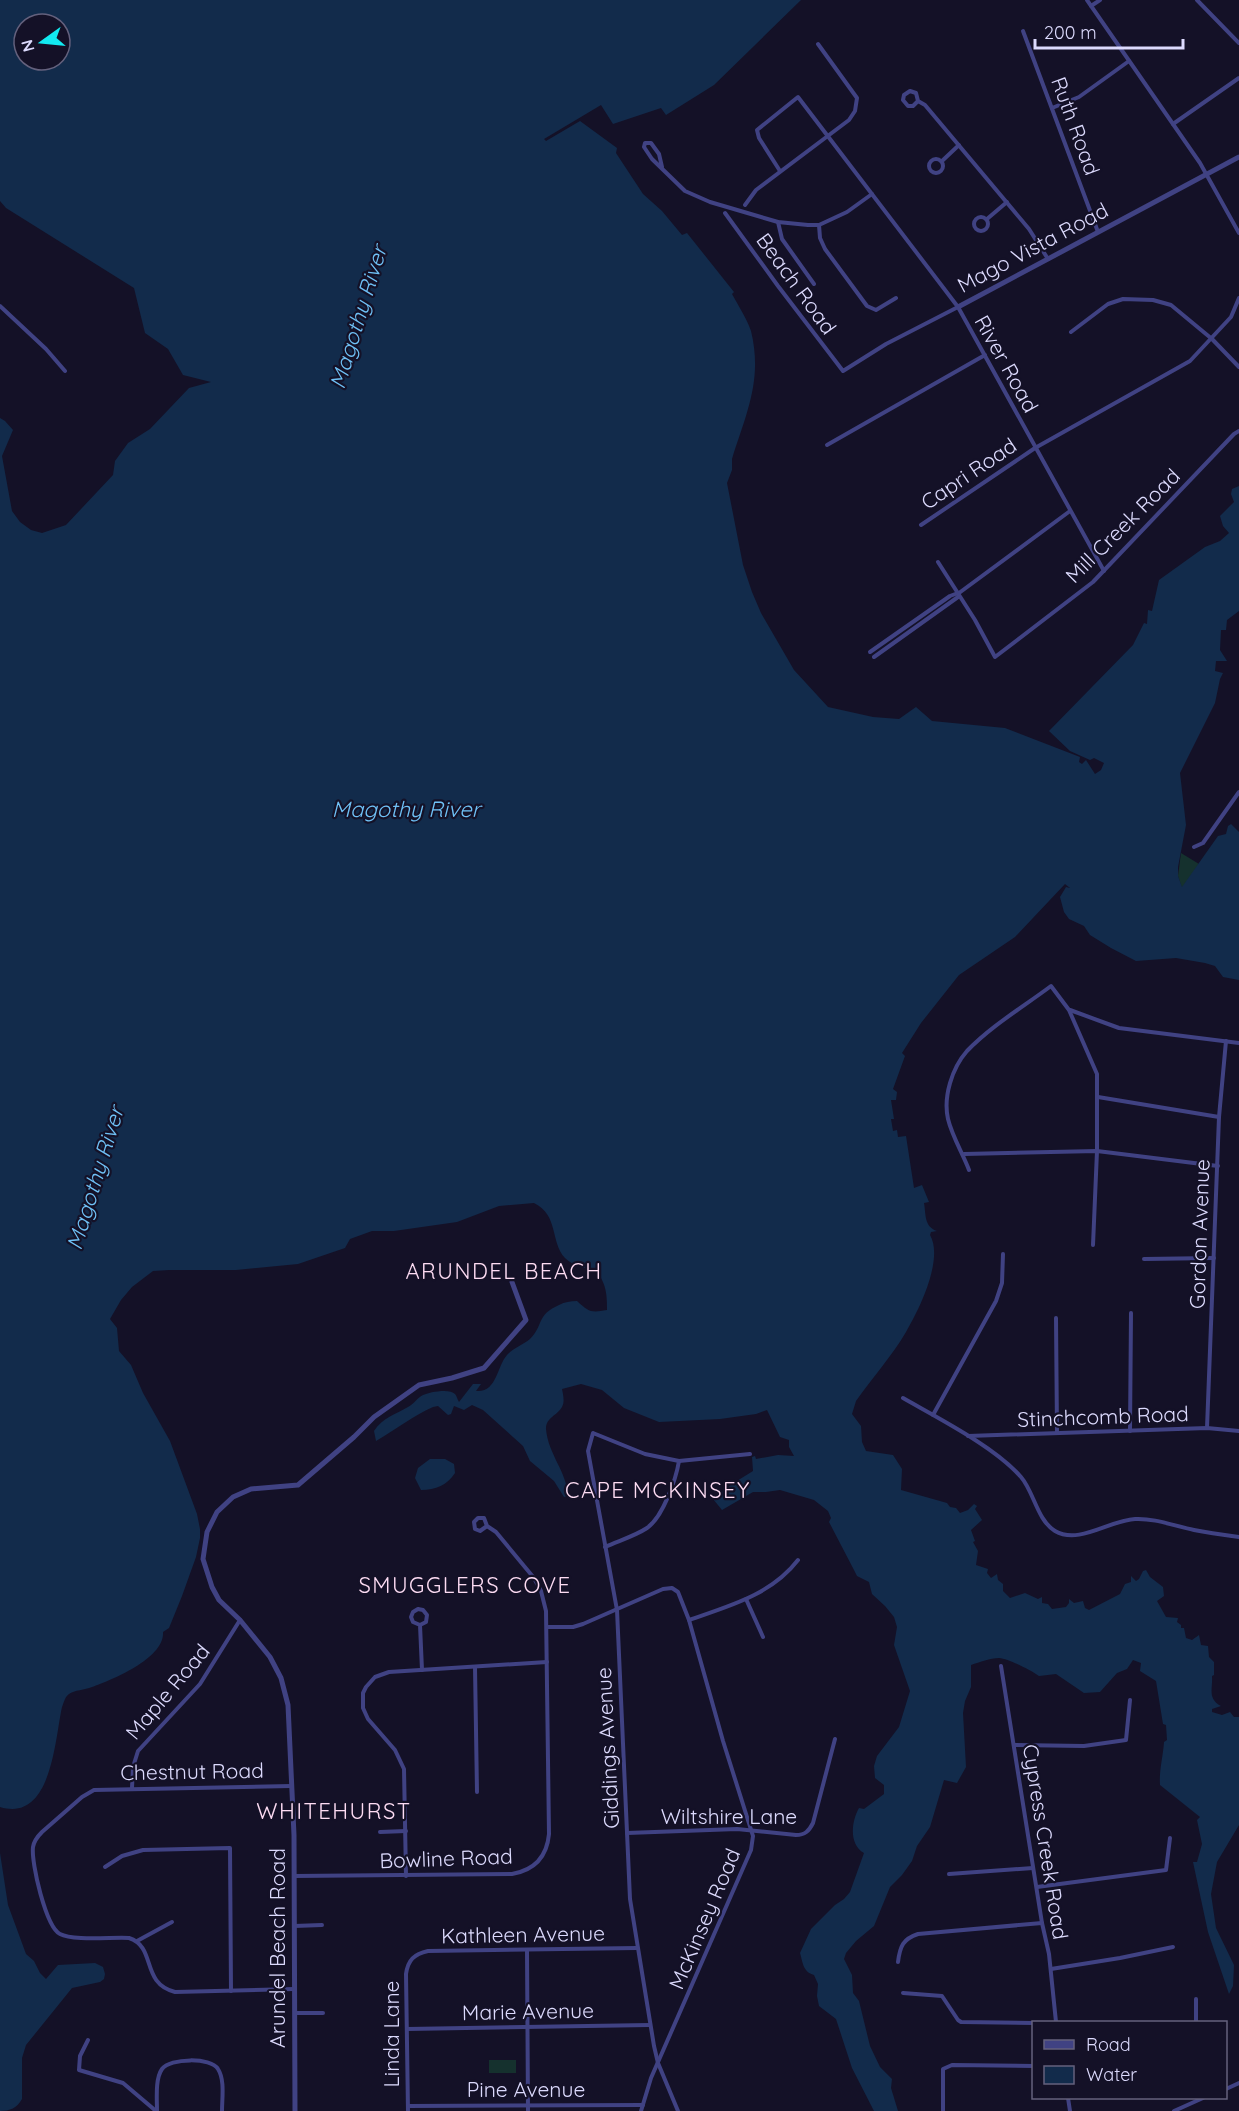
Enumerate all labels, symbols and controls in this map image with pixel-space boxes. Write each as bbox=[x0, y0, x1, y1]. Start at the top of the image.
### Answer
north arrow bbox=[12, 12, 72, 72]
scale bar bbox=[1035, 12, 1184, 50]
text: 200 m bbox=[1044, 21, 1097, 44]
text: N bbox=[16, 38, 39, 54]
street label: Ruth Road bbox=[1046, 73, 1106, 178]
street label: Mago Vista Road bbox=[953, 196, 1112, 298]
street label: Beach Road bbox=[751, 228, 842, 339]
water label: Magothy River bbox=[323, 240, 394, 392]
street label: River Road bbox=[969, 310, 1044, 417]
street label: Capri Road bbox=[916, 432, 1021, 515]
street label: Mill Creek Road bbox=[1060, 463, 1185, 588]
water label: Magothy River bbox=[332, 795, 483, 823]
water label: Magothy River bbox=[60, 1101, 131, 1253]
street label: Gordon Avenue bbox=[1183, 1159, 1215, 1309]
district label: ARUNDEL BEACH bbox=[405, 1257, 603, 1285]
street label: Stinchcomb Road bbox=[1017, 1400, 1189, 1432]
district label: CAPE MCKINSEY bbox=[565, 1476, 751, 1504]
district label: SMUGGLERS COVE bbox=[358, 1571, 572, 1599]
street label: Maple Road bbox=[120, 1638, 215, 1745]
street label: Giddings Avenue bbox=[590, 1667, 624, 1829]
street label: Cypress Creek Road bbox=[1018, 1742, 1074, 1941]
street label: Chestnut Road bbox=[120, 1757, 264, 1785]
district label: WHITEHURST bbox=[256, 1797, 412, 1825]
street label: Wiltshire Lane bbox=[661, 1803, 797, 1829]
street label: Bowline Road bbox=[379, 1843, 513, 1873]
street label: McKinsey Road bbox=[663, 1844, 745, 1993]
street label: Arundel Beach Road bbox=[264, 1848, 290, 2048]
street label: Kathleen Avenue bbox=[441, 1920, 605, 1948]
street label: Linda Lane bbox=[378, 1981, 404, 2087]
street label: Marie Avenue bbox=[462, 1997, 594, 2025]
legend bbox=[1032, 2021, 1227, 2099]
text: Road bbox=[1086, 2033, 1131, 2056]
text: Water bbox=[1086, 2063, 1137, 2086]
street label: Pine Avenue bbox=[467, 2076, 585, 2102]

